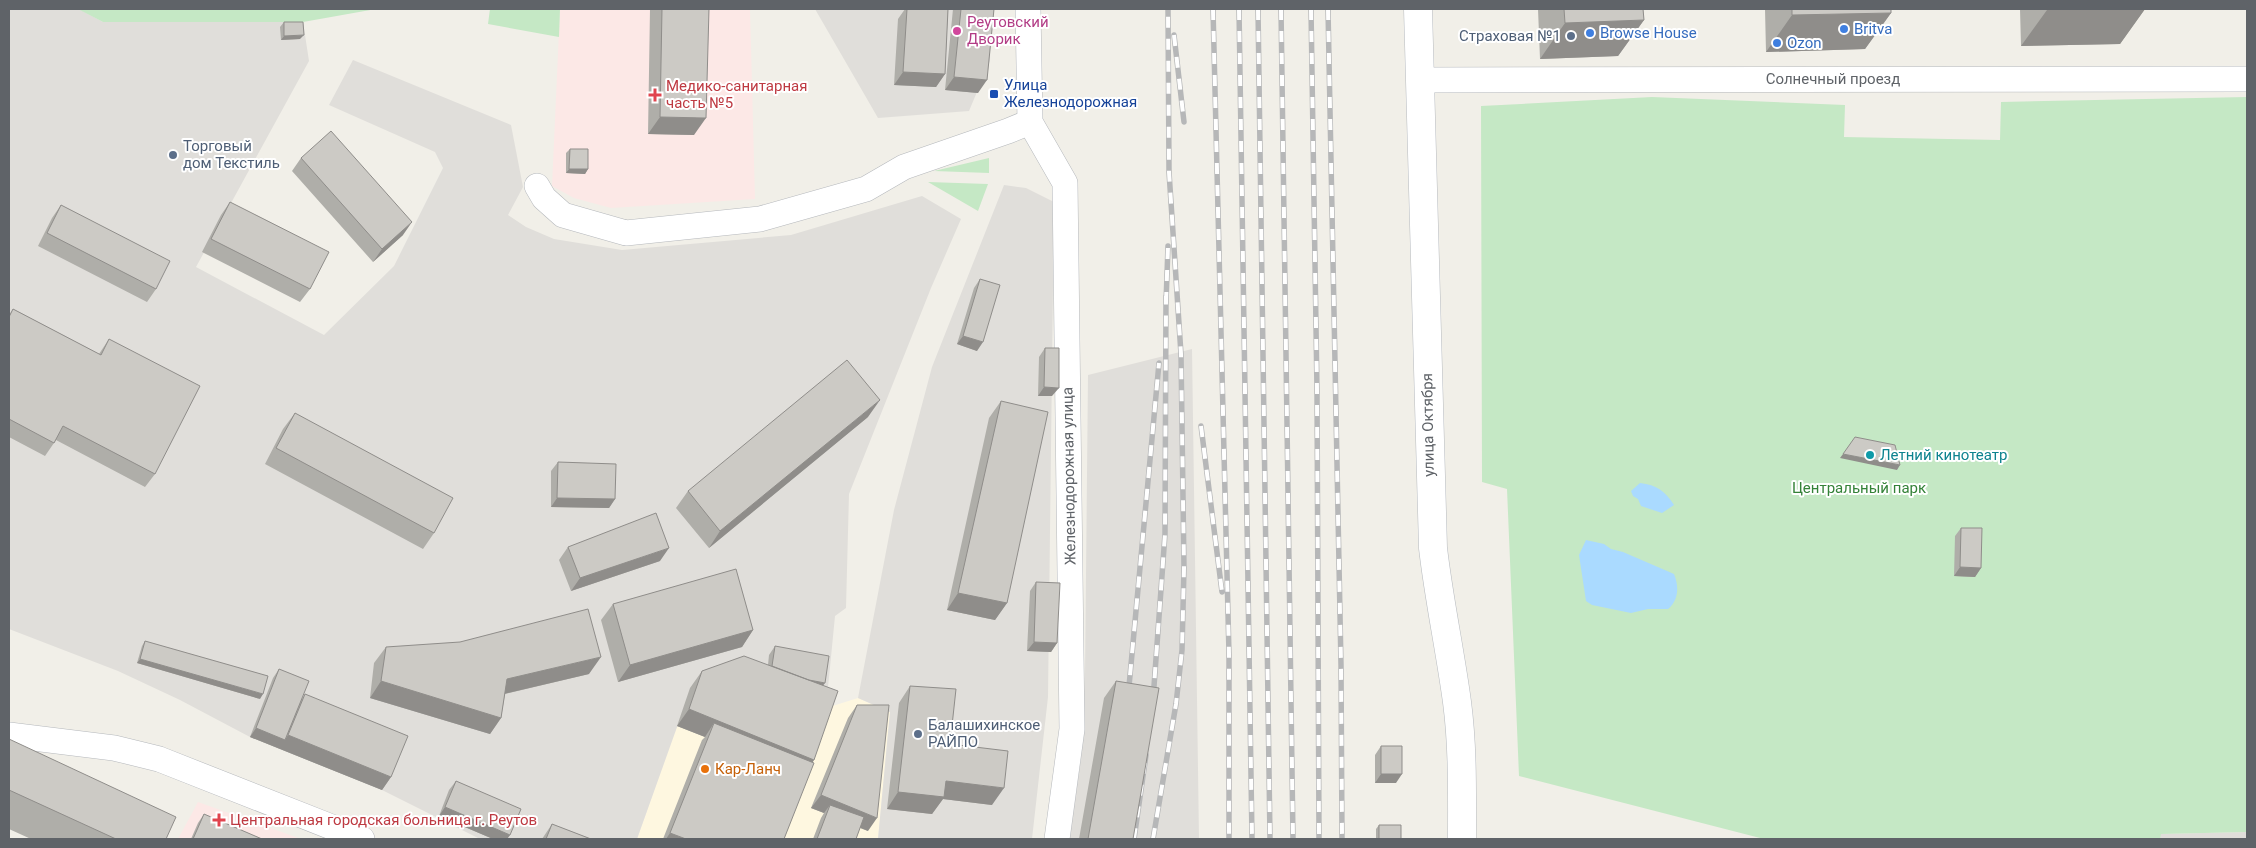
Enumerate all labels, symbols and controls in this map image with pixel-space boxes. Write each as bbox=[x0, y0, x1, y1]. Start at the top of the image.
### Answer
place label: Реутовский Дворик bbox=[967, 13, 1049, 48]
place label: Britva bbox=[1854, 20, 1892, 38]
marker: Britva bbox=[1838, 23, 1850, 35]
place label: Browse House bbox=[1600, 24, 1697, 42]
marker: Реутовский Дворик bbox=[951, 25, 963, 37]
place label: Страховая №1 bbox=[1459, 27, 1561, 45]
marker: Browse House bbox=[1584, 27, 1596, 39]
marker: Страховая №1 bbox=[1565, 30, 1577, 42]
place label: Ozon bbox=[1787, 34, 1821, 52]
marker: Ozon bbox=[1771, 37, 1783, 49]
street label: Солнечный проезд bbox=[1766, 70, 1900, 88]
place label: Улица Железнодорожная bbox=[1004, 76, 1137, 111]
place label: Медико-санитарная часть №5 bbox=[666, 77, 807, 112]
marker: Медико-санитарная часть №5 bbox=[648, 88, 662, 102]
marker: Улица Железнодорожная bbox=[988, 88, 1000, 100]
place label: Торговый дом Текстиль bbox=[183, 137, 280, 172]
marker: Торговый дом Текстиль bbox=[167, 149, 179, 161]
street label: улица Октября bbox=[1418, 373, 1438, 477]
street label: Железнодорожная улица bbox=[1058, 387, 1080, 565]
place label: Летний кинотеатр bbox=[1880, 446, 2007, 464]
marker: Летний кинотеатр bbox=[1864, 449, 1876, 461]
park label: Центральный парк bbox=[1792, 479, 1926, 497]
place label: Балашихинское РАЙПО bbox=[928, 716, 1040, 751]
marker: Балашихинское РАЙПО bbox=[912, 728, 924, 740]
place label: Кар-Ланч bbox=[715, 760, 781, 778]
marker: Кар-Ланч bbox=[699, 763, 711, 775]
place label: Центральная городская больница г. Реутов bbox=[230, 811, 537, 829]
marker: Центральная городская больница г. Реутов bbox=[212, 813, 226, 827]

